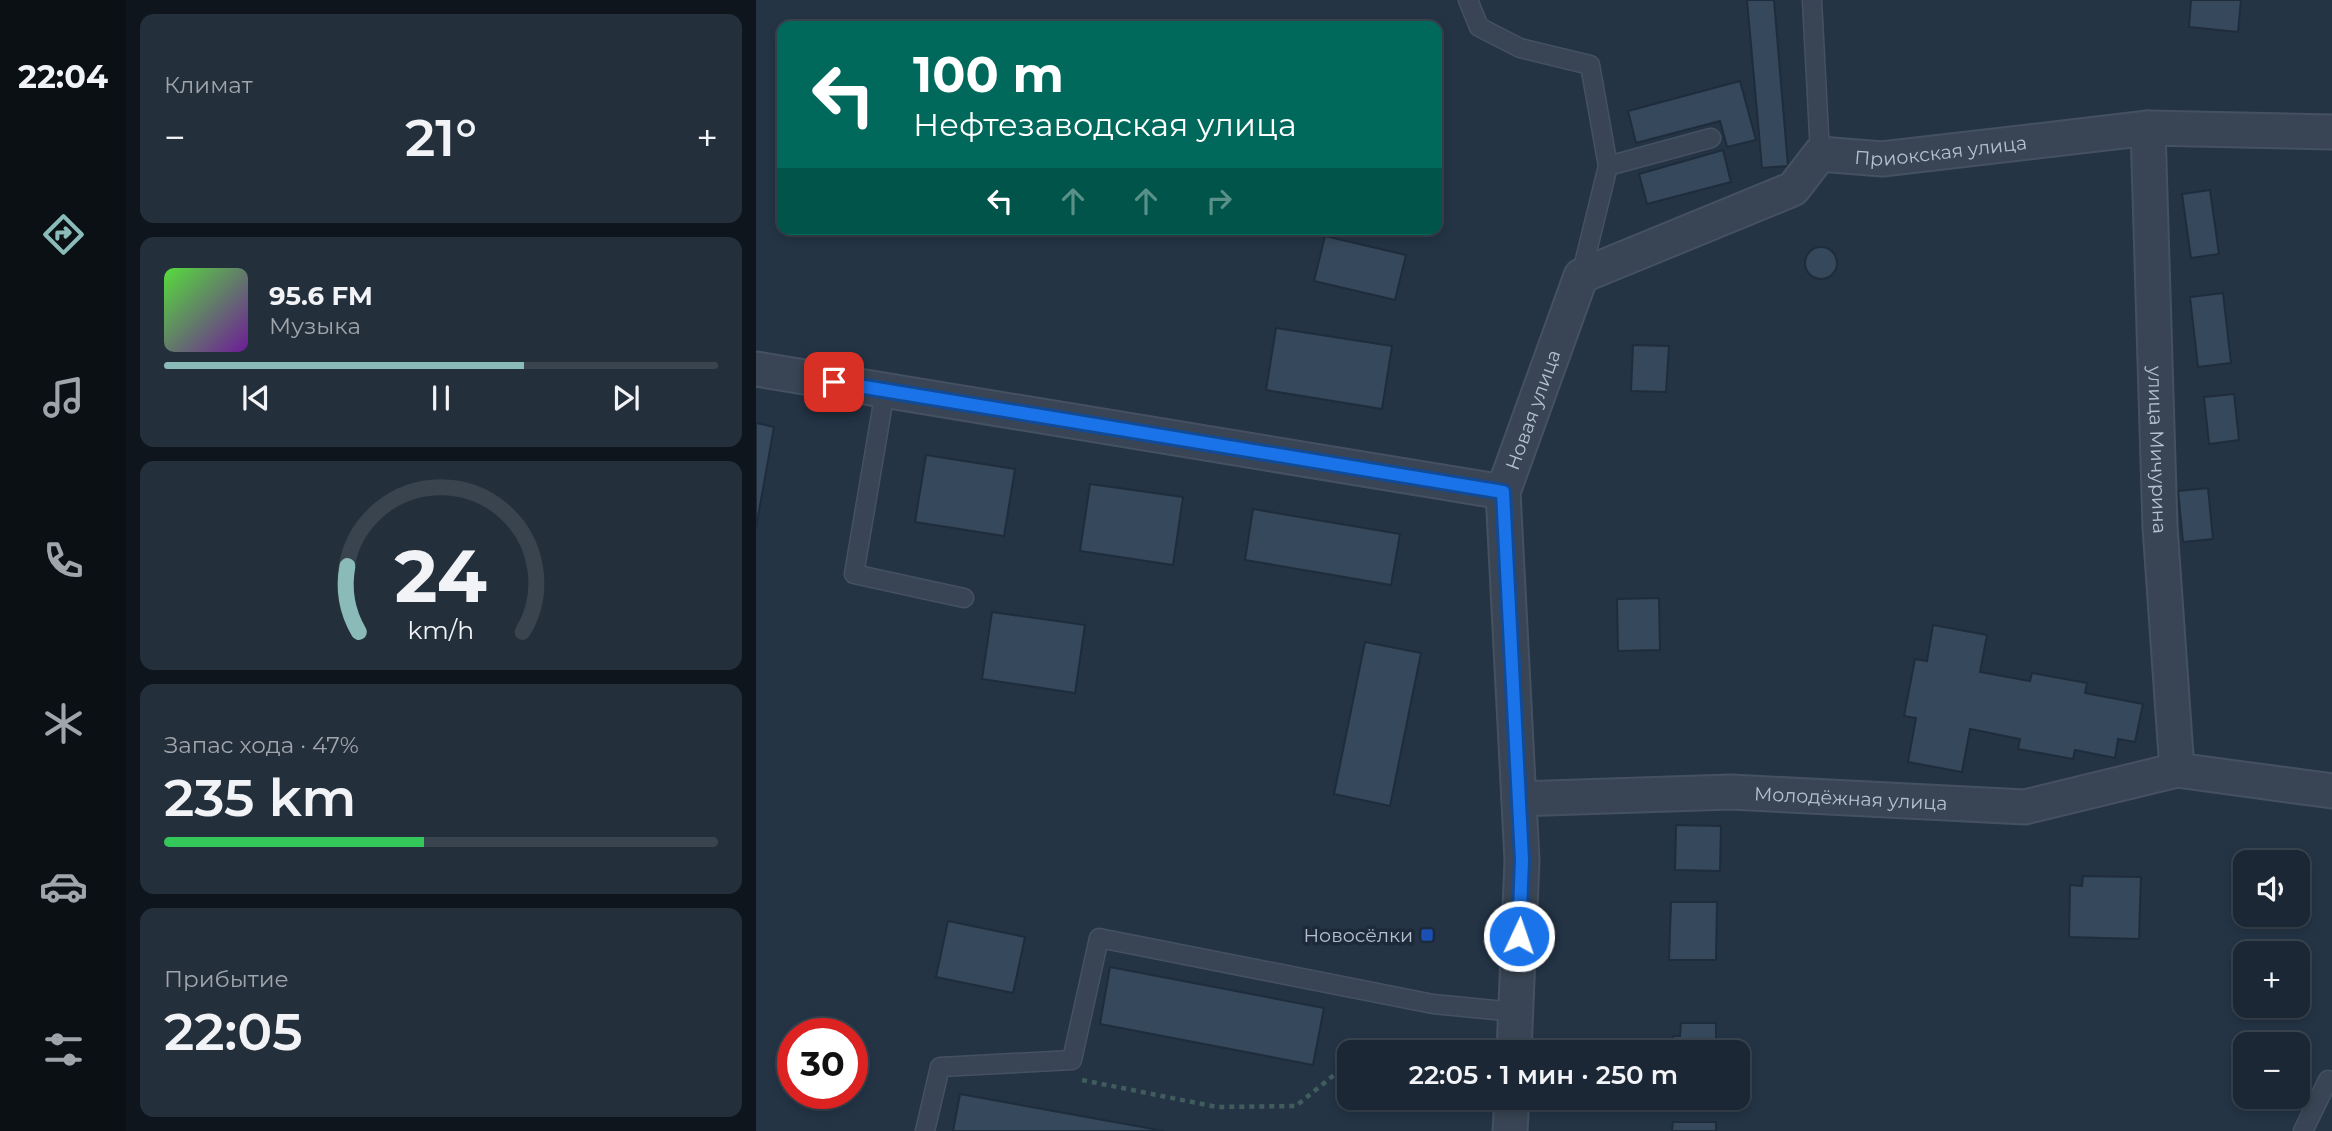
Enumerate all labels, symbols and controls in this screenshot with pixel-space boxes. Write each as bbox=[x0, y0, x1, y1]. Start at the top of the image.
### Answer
text: 100 m bbox=[913, 45, 1064, 104]
icon: left bbox=[798, 49, 889, 140]
text: 22:04 bbox=[18, 57, 108, 96]
text: Климат bbox=[164, 71, 253, 99]
text: Нефтезаводская улица bbox=[913, 105, 1297, 144]
text: 21° bbox=[405, 106, 477, 169]
text: − bbox=[164, 114, 186, 161]
text: + bbox=[696, 114, 718, 161]
street label: Приокская улица bbox=[1854, 131, 2028, 171]
icon: left bbox=[981, 182, 1019, 220]
icon: ahead bbox=[1054, 182, 1092, 220]
icon: ahead bbox=[1127, 182, 1165, 220]
icon: right bbox=[1200, 182, 1238, 220]
icon: directions bbox=[39, 210, 88, 259]
text: 95.6 FM bbox=[269, 280, 373, 312]
text: Музыка bbox=[269, 312, 361, 340]
street label: Новая улица bbox=[1501, 347, 1565, 473]
pin bbox=[804, 352, 864, 412]
icon: arrive bbox=[815, 363, 853, 401]
street label: улица Мичурина bbox=[2143, 365, 2171, 535]
icon: music bbox=[39, 373, 88, 422]
icon: previous bbox=[237, 379, 275, 417]
icon: pause bbox=[422, 379, 460, 417]
icon: next bbox=[607, 379, 645, 417]
text: 24 bbox=[395, 532, 487, 620]
icon: phone bbox=[39, 536, 88, 585]
text: km/h bbox=[408, 614, 474, 644]
icon: climate bbox=[39, 699, 88, 748]
text: Запас хода · 47% bbox=[164, 731, 359, 759]
text: 235 km bbox=[164, 766, 356, 829]
street label: Молодёжная улица bbox=[1753, 782, 1948, 815]
map controls bbox=[2233, 850, 2310, 1109]
button: sound bbox=[2233, 850, 2310, 927]
icon: car bbox=[39, 862, 88, 911]
position arrow bbox=[1482, 899, 1556, 973]
place label: Новосёлки bbox=[1304, 924, 1413, 947]
marker: Новосёлки bbox=[1419, 927, 1435, 943]
button: + bbox=[2233, 941, 2310, 1018]
text: Прибытие bbox=[164, 965, 289, 993]
text: 22:05 bbox=[164, 1000, 303, 1063]
speed limit sign: 30 bbox=[777, 1018, 868, 1109]
icon: filters bbox=[39, 1025, 88, 1074]
button: − bbox=[2233, 1032, 2310, 1109]
text: 22:05 · 1 мин · 250 m bbox=[1409, 1059, 1678, 1091]

